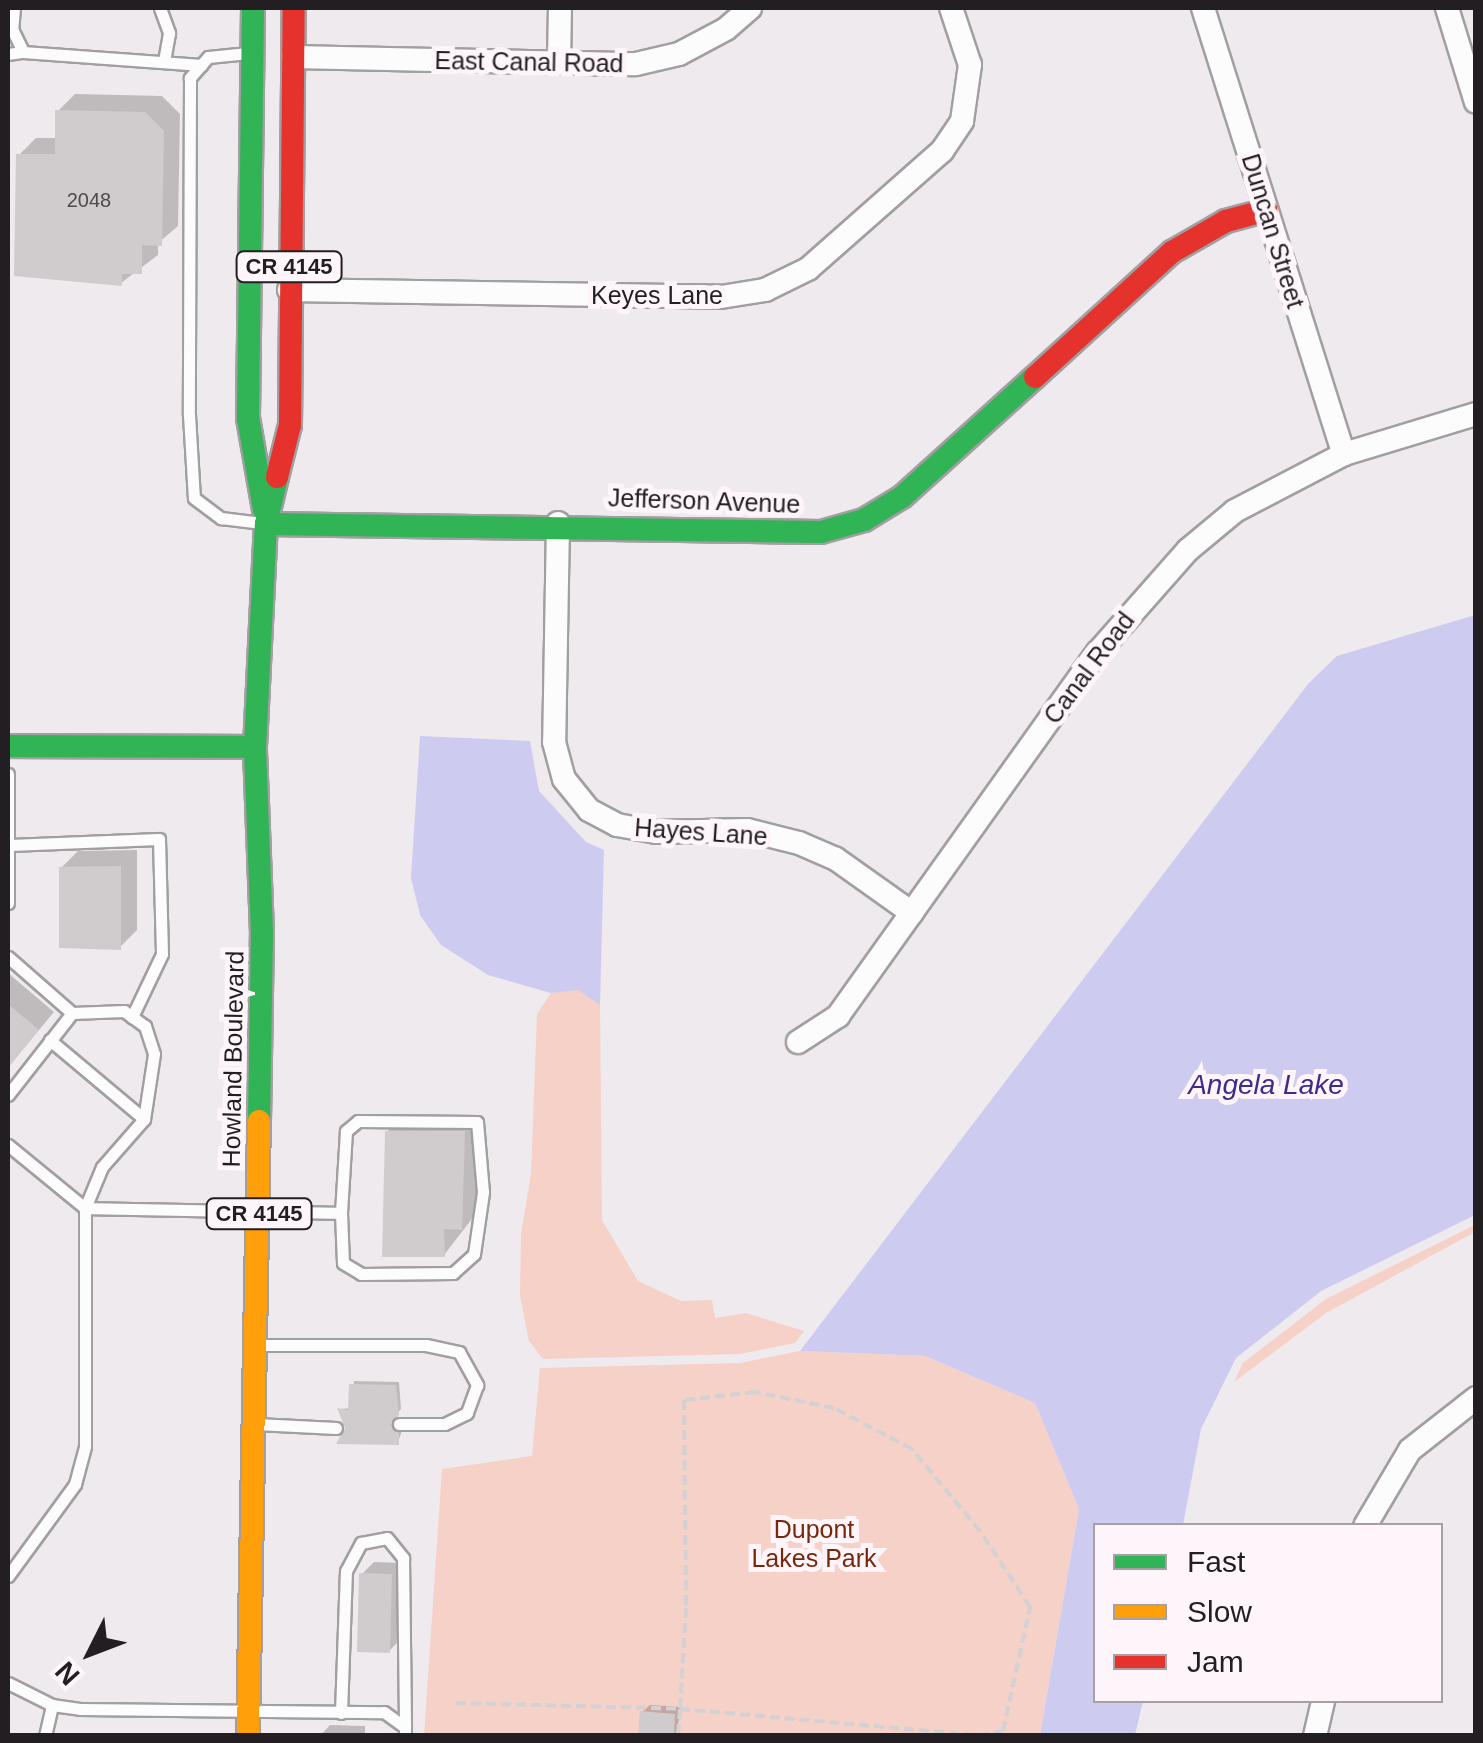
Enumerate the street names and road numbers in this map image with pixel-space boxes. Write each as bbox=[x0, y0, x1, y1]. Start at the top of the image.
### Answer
street label: East Canal Road bbox=[434, 45, 624, 79]
street label: Duncan Street bbox=[1235, 150, 1311, 312]
road number: CR 4145 bbox=[234, 250, 344, 284]
street label: Keyes Lane bbox=[591, 280, 723, 310]
street label: Jefferson Avenue bbox=[607, 483, 801, 519]
street label: Canal Road bbox=[1037, 606, 1141, 730]
street label: Hayes Lane bbox=[633, 812, 769, 852]
street label: Howland Boulevard bbox=[216, 950, 250, 1168]
road number: CR 4145 bbox=[204, 1197, 314, 1231]

